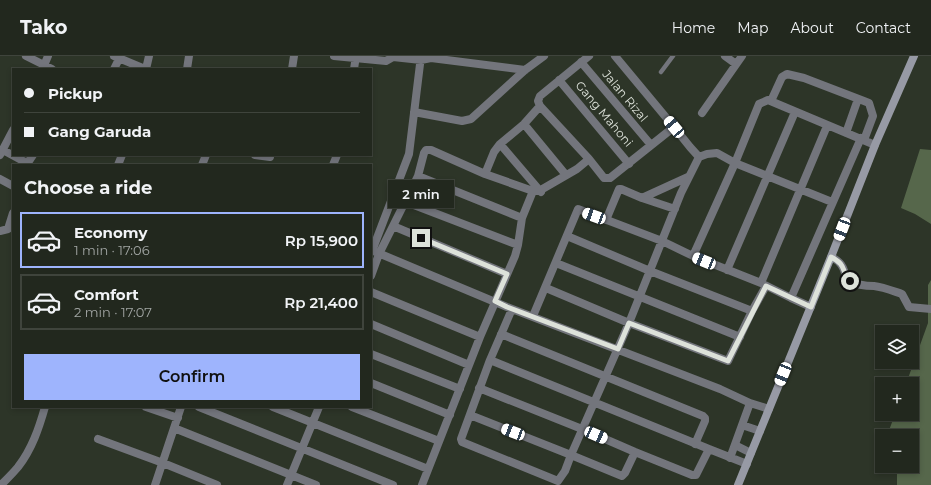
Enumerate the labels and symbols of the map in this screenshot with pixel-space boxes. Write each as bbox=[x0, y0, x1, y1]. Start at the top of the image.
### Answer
street label: Jalan Rizal bbox=[599, 66, 651, 125]
street label: Gang Mahoni bbox=[572, 78, 636, 150]
car bbox=[662, 114, 686, 140]
callout: 2 min bbox=[388, 180, 454, 208]
car bbox=[581, 206, 607, 226]
car bbox=[832, 216, 852, 242]
route end bbox=[412, 229, 430, 247]
car bbox=[691, 251, 717, 271]
route start bbox=[841, 272, 859, 290]
car bbox=[773, 361, 793, 387]
car bbox=[500, 422, 526, 442]
car bbox=[583, 425, 609, 445]

